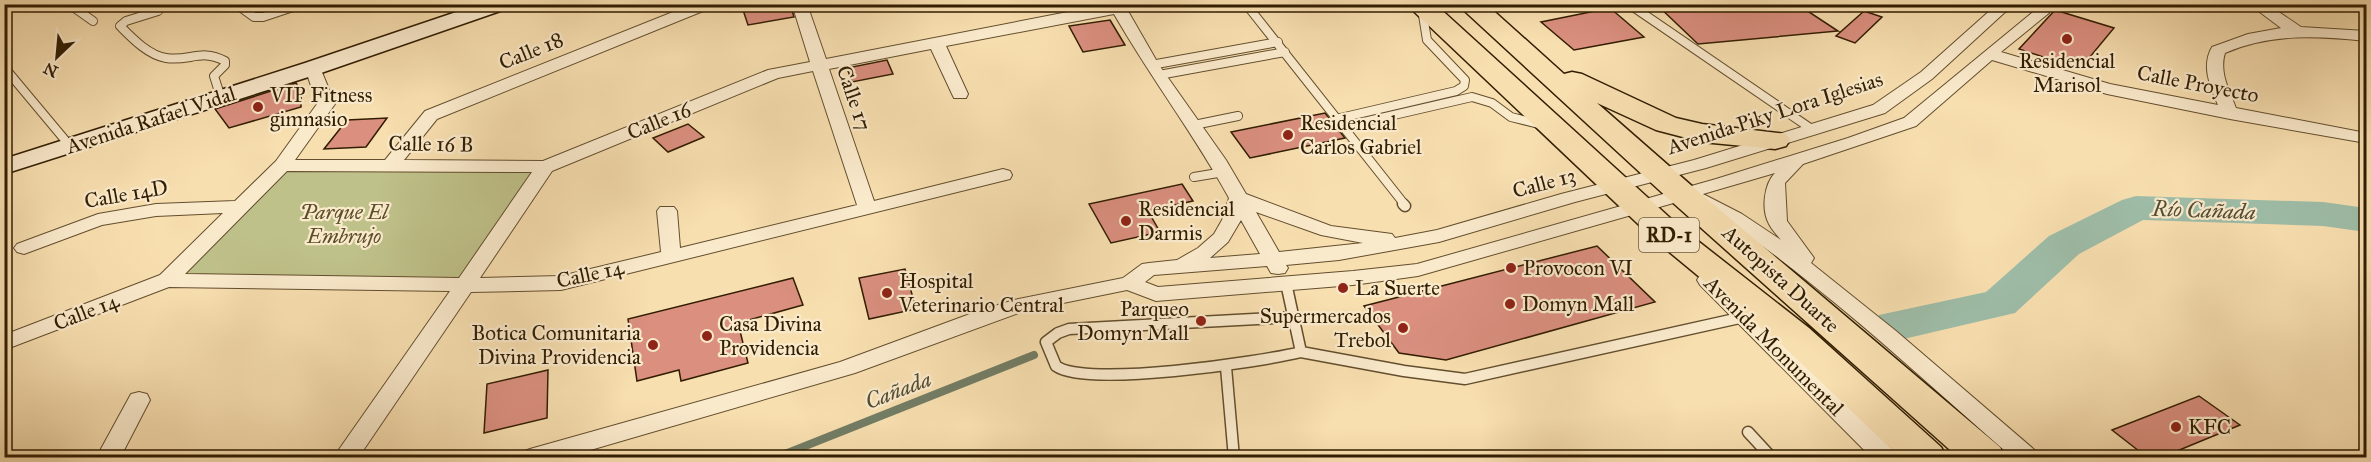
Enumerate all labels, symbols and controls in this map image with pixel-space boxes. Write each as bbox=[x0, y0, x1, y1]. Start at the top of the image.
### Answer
street label: Calle 18 bbox=[495, 26, 567, 76]
north arrow bbox=[27, 27, 87, 87]
marker: Residencial Marisol bbox=[2060, 32, 2074, 46]
place label: Residencial Marisol bbox=[2019, 48, 2116, 98]
text: N bbox=[40, 58, 61, 82]
street label: Calle Proyecto bbox=[2135, 59, 2261, 109]
street label: Calle 17 bbox=[831, 62, 877, 134]
street label: Avenida Piky Lora Iglesias bbox=[1663, 66, 1886, 160]
street label: Avenida Rafael Vidal bbox=[62, 80, 239, 160]
place label: VIP Fitness gimnasio bbox=[269, 82, 372, 132]
street label: Calle 16 bbox=[623, 96, 696, 146]
marker: VIP Fitness gimnasio bbox=[251, 100, 265, 114]
place label: Residencial Carlos Gabriel bbox=[1300, 110, 1422, 160]
marker: Residencial Carlos Gabriel bbox=[1281, 128, 1295, 142]
street label: Calle 16 B bbox=[388, 130, 474, 158]
street label: Calle 13 bbox=[1510, 162, 1578, 204]
street label: Calle 14D bbox=[82, 174, 170, 214]
water label: Río Cañada bbox=[2151, 195, 2256, 225]
place label: Residencial Darmis bbox=[1138, 196, 1235, 246]
park label: Parque El Embrujo bbox=[300, 199, 390, 249]
marker: Residencial Darmis bbox=[1119, 214, 1133, 228]
road number: RD-1 bbox=[1639, 218, 1699, 252]
street label: Autopista Duarte bbox=[1716, 219, 1845, 339]
street label: Calle 14 bbox=[554, 254, 627, 294]
place label: Provocon VI bbox=[1523, 255, 1633, 281]
marker: Provocon VI bbox=[1504, 261, 1518, 275]
place label: Hospital Veterinario Central bbox=[898, 268, 1064, 318]
street label: Avenida Monumental bbox=[1698, 270, 1850, 422]
place label: La Suerte bbox=[1355, 275, 1440, 301]
marker: La Suerte bbox=[1336, 281, 1350, 295]
marker: Hospital Veterinario Central bbox=[880, 286, 894, 300]
street label: Calle 14 bbox=[50, 287, 123, 336]
place label: Domyn Mall bbox=[1522, 291, 1634, 317]
place label: Parqueo Domyn Mall bbox=[1077, 296, 1189, 346]
marker: Domyn Mall bbox=[1503, 297, 1517, 311]
place label: Supermercados Trebol bbox=[1260, 303, 1391, 353]
place label: Casa Divina Providencia bbox=[719, 311, 822, 361]
marker: Parqueo Domyn Mall bbox=[1194, 314, 1208, 328]
place label: Botica Comunitaria Divina Providencia bbox=[471, 320, 641, 370]
marker: Supermercados Trebol bbox=[1396, 321, 1410, 335]
marker: Casa Divina Providencia bbox=[700, 329, 714, 343]
marker: Botica Comunitaria Divina Providencia bbox=[646, 338, 660, 352]
water label: Cañada bbox=[861, 365, 935, 415]
place label: KFC bbox=[2188, 414, 2231, 440]
marker: KFC bbox=[2169, 420, 2183, 434]

